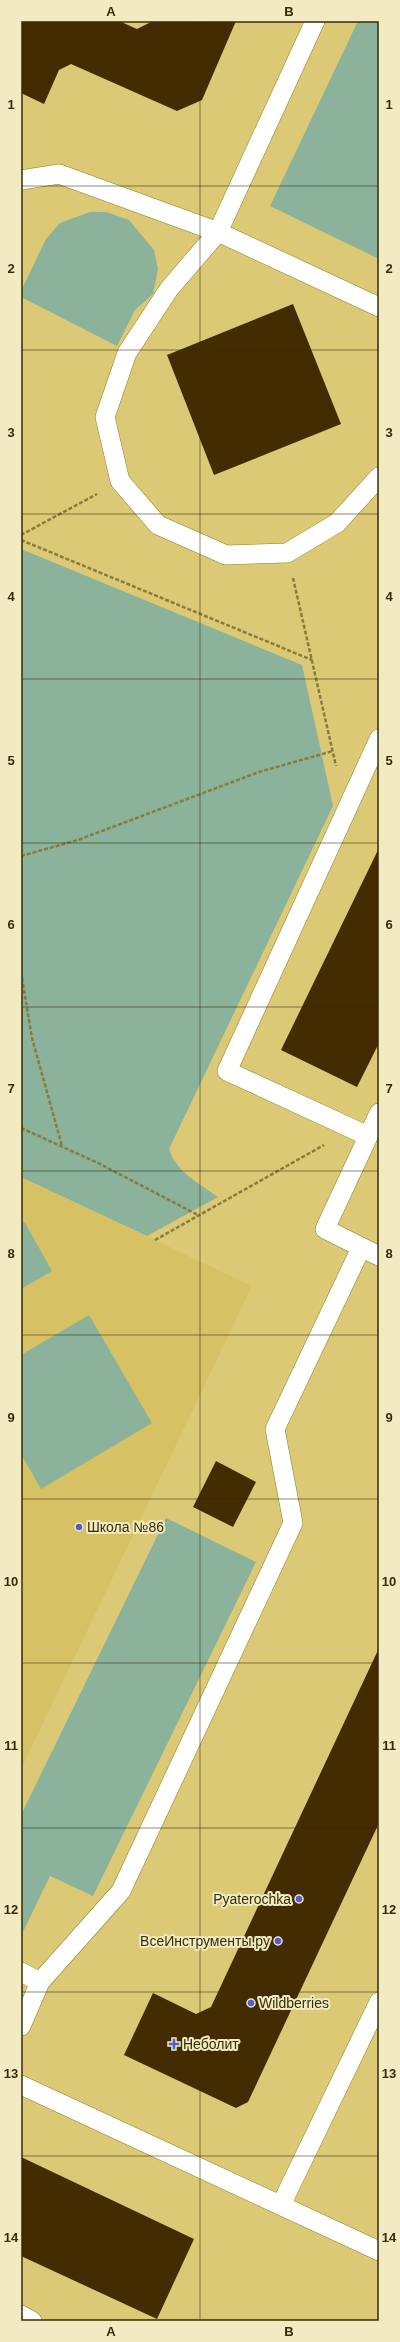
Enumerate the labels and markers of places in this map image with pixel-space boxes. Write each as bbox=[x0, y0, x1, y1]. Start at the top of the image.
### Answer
place label: Школа №86 bbox=[87, 1519, 164, 1535]
marker: Школа №86 bbox=[74, 1522, 84, 1532]
place label: Pyaterochka bbox=[213, 1891, 291, 1907]
marker: Pyaterochka bbox=[294, 1894, 304, 1904]
place label: ВсеИнструменты.ру bbox=[140, 1933, 270, 1949]
marker: ВсеИнструменты.ру bbox=[273, 1936, 283, 1946]
place label: Wildberries bbox=[259, 1995, 329, 2011]
marker: Wildberries bbox=[246, 1998, 256, 2008]
place label: Неболит bbox=[183, 2036, 239, 2052]
marker: Неболит bbox=[168, 2038, 180, 2050]

